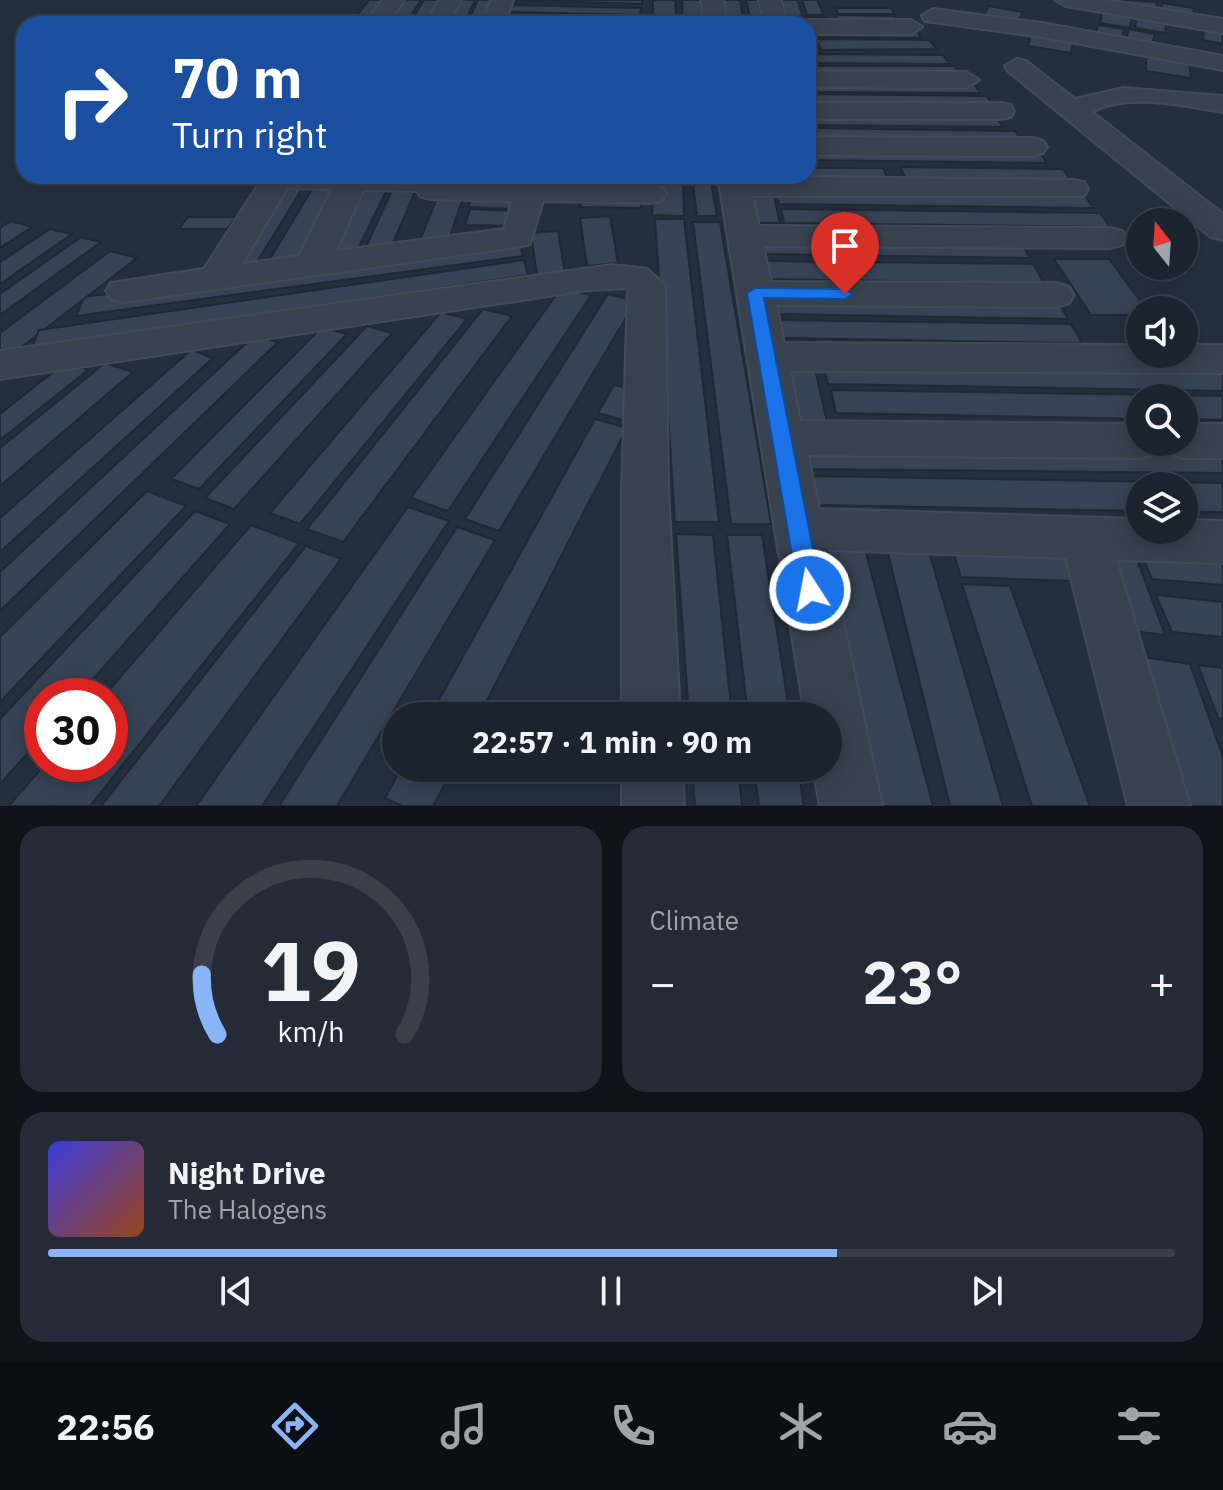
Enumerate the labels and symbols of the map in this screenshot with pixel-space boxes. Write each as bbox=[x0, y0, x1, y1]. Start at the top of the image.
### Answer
north arrow bbox=[1126, 208, 1198, 280]
pin bbox=[811, 212, 879, 294]
position arrow bbox=[768, 548, 852, 632]
speed limit sign: 30 bbox=[24, 678, 128, 782]

